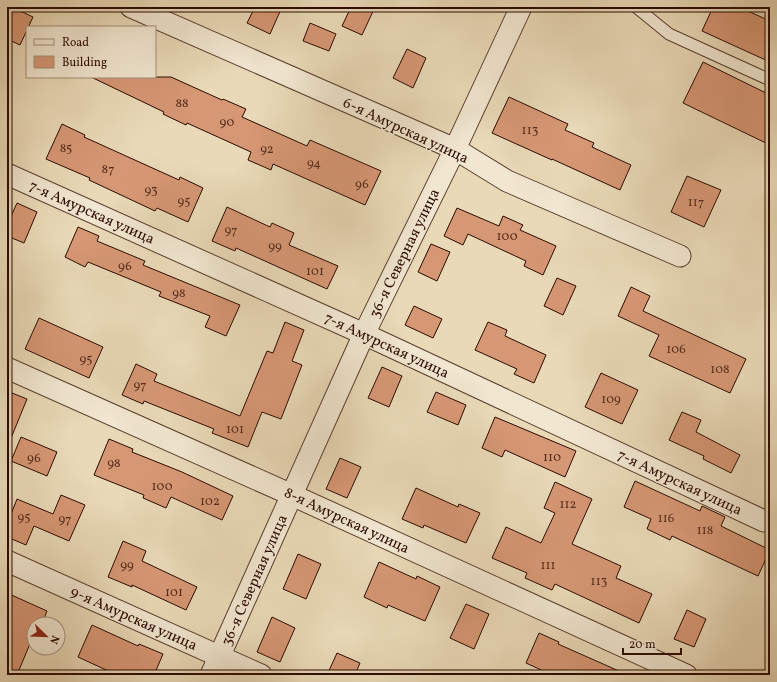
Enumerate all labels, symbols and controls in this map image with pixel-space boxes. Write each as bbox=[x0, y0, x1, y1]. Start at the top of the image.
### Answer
legend bbox=[26, 26, 156, 78]
text: Road bbox=[62, 35, 89, 51]
text: Building bbox=[62, 55, 107, 71]
street label: 6-я Амурская улица bbox=[339, 93, 472, 170]
house number: 88 bbox=[175, 95, 189, 113]
house number: 90 bbox=[220, 114, 235, 132]
house number: 113 bbox=[522, 122, 539, 140]
house number: 85 bbox=[60, 140, 72, 158]
house number: 92 bbox=[260, 141, 274, 159]
house number: 94 bbox=[307, 155, 321, 173]
house number: 87 bbox=[102, 161, 114, 179]
street label: 7-я Амурская улица bbox=[25, 176, 157, 250]
house number: 96 bbox=[355, 176, 369, 194]
house number: 93 bbox=[144, 182, 158, 200]
street label: 36-я Северная улица bbox=[365, 185, 446, 322]
house number: 95 bbox=[178, 193, 190, 211]
house number: 117 bbox=[688, 194, 704, 212]
house number: 97 bbox=[224, 222, 238, 240]
house number: 100 bbox=[497, 228, 518, 246]
house number: 99 bbox=[268, 238, 282, 256]
house number: 96 bbox=[118, 258, 132, 276]
house number: 101 bbox=[306, 263, 324, 281]
house number: 98 bbox=[172, 285, 186, 303]
street label: 7-я Амурская улица bbox=[321, 308, 452, 384]
house number: 106 bbox=[666, 341, 686, 359]
house number: 95 bbox=[80, 351, 92, 369]
house number: 108 bbox=[710, 361, 730, 379]
house number: 97 bbox=[133, 377, 147, 395]
house number: 109 bbox=[601, 391, 621, 409]
house number: 101 bbox=[226, 421, 244, 439]
street label: 7-я Амурская улица bbox=[614, 445, 745, 521]
house number: 110 bbox=[543, 449, 561, 467]
house number: 96 bbox=[27, 450, 41, 468]
house number: 98 bbox=[107, 455, 121, 473]
house number: 100 bbox=[152, 478, 173, 496]
street label: 8-я Амурская улица bbox=[280, 483, 413, 560]
house number: 102 bbox=[200, 493, 220, 511]
house number: 112 bbox=[559, 496, 577, 514]
house number: 95 bbox=[18, 509, 30, 527]
house number: 116 bbox=[658, 510, 675, 528]
house number: 97 bbox=[58, 511, 72, 529]
street label: 36-я Северная улица bbox=[217, 512, 294, 650]
house number: 118 bbox=[697, 522, 713, 540]
house number: 99 bbox=[120, 557, 134, 575]
house number: 111 bbox=[540, 557, 556, 575]
house number: 113 bbox=[591, 573, 608, 591]
street label: 9-я Амурская улица bbox=[67, 582, 200, 657]
house number: 101 bbox=[165, 584, 183, 602]
north arrow bbox=[26, 616, 66, 656]
scale bar bbox=[623, 630, 681, 656]
text: N bbox=[45, 633, 62, 646]
text: 20 m bbox=[629, 637, 656, 653]

